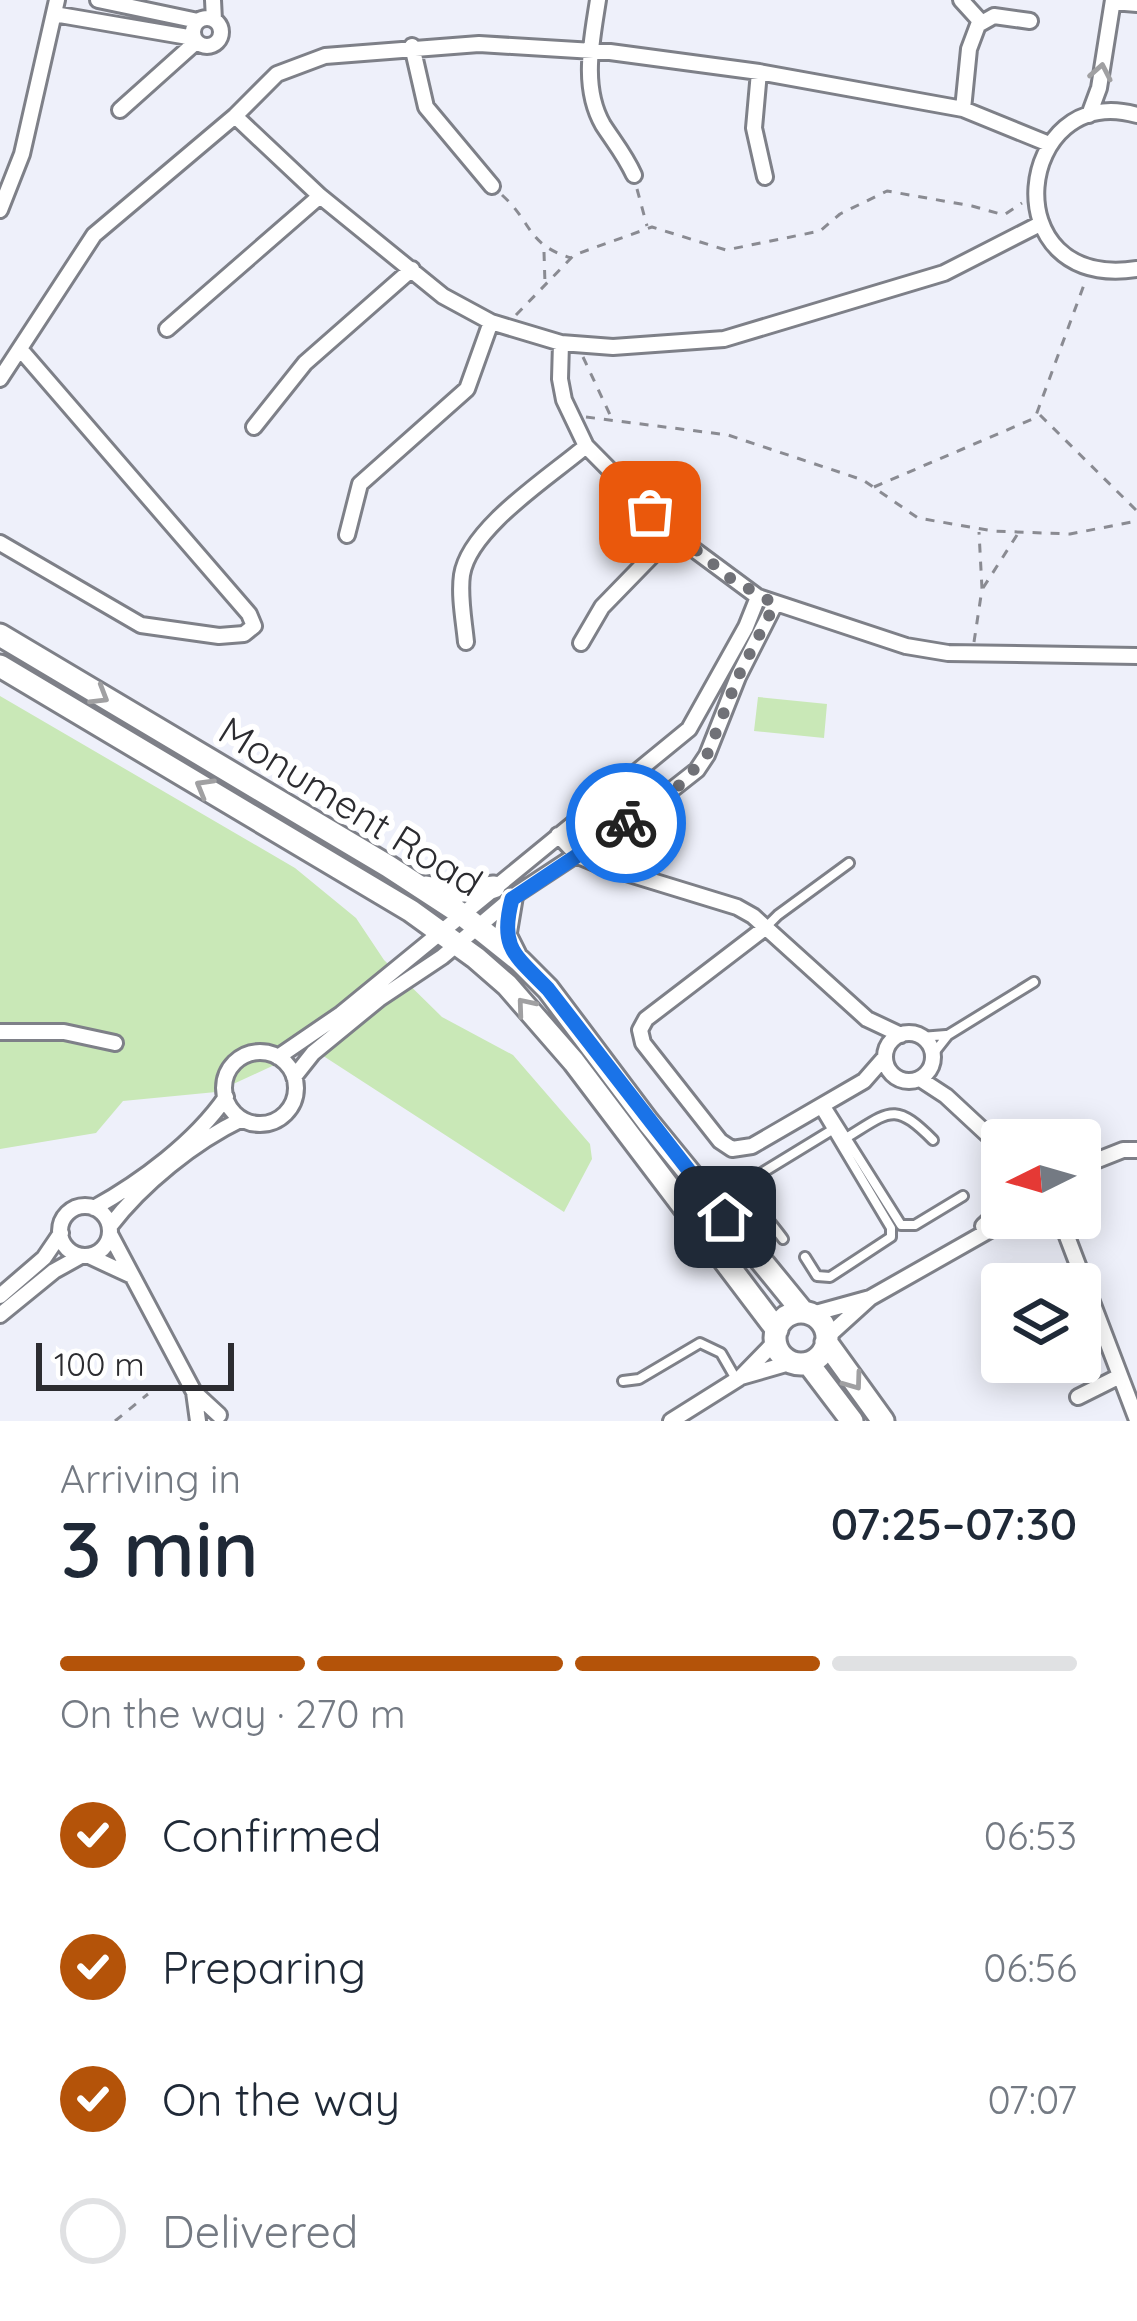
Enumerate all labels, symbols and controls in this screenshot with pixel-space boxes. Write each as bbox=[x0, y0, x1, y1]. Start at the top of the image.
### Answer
one-way arrow bbox=[1087, 63, 1113, 83]
pin bbox=[599, 461, 701, 563]
icon: bag bbox=[617, 479, 683, 545]
one-way arrow bbox=[87, 681, 109, 704]
street label: Monument Road bbox=[210, 705, 492, 907]
courier bbox=[566, 763, 686, 883]
one-way arrow bbox=[195, 779, 217, 802]
icon: bike bbox=[593, 790, 659, 856]
one-way arrow bbox=[517, 998, 539, 1020]
north arrow bbox=[981, 1119, 1101, 1239]
map controls bbox=[981, 1119, 1101, 1383]
pin bbox=[674, 1166, 776, 1268]
icon: home bbox=[692, 1184, 758, 1250]
button: layers bbox=[981, 1263, 1101, 1383]
scale bar bbox=[36, 1337, 234, 1390]
text: 100 m bbox=[54, 1343, 145, 1384]
one-way arrow bbox=[839, 1369, 861, 1390]
text: Arriving in bbox=[60, 1454, 241, 1503]
text: 07:25–07:30 bbox=[831, 1495, 1077, 1551]
text: 3 min bbox=[60, 1499, 259, 1597]
text: On the way · 270 m bbox=[60, 1689, 406, 1738]
icon: check bbox=[60, 1802, 126, 1868]
text: Confirmed bbox=[162, 1807, 381, 1863]
text: 06:53 bbox=[984, 1811, 1077, 1860]
icon: check bbox=[60, 1934, 126, 2000]
text: Preparing bbox=[162, 1939, 366, 1995]
text: 06:56 bbox=[983, 1943, 1077, 1992]
icon: check bbox=[60, 2066, 126, 2132]
text: On the way bbox=[162, 2071, 400, 2127]
text: 07:07 bbox=[988, 2075, 1077, 2124]
text: Delivered bbox=[162, 2203, 358, 2259]

